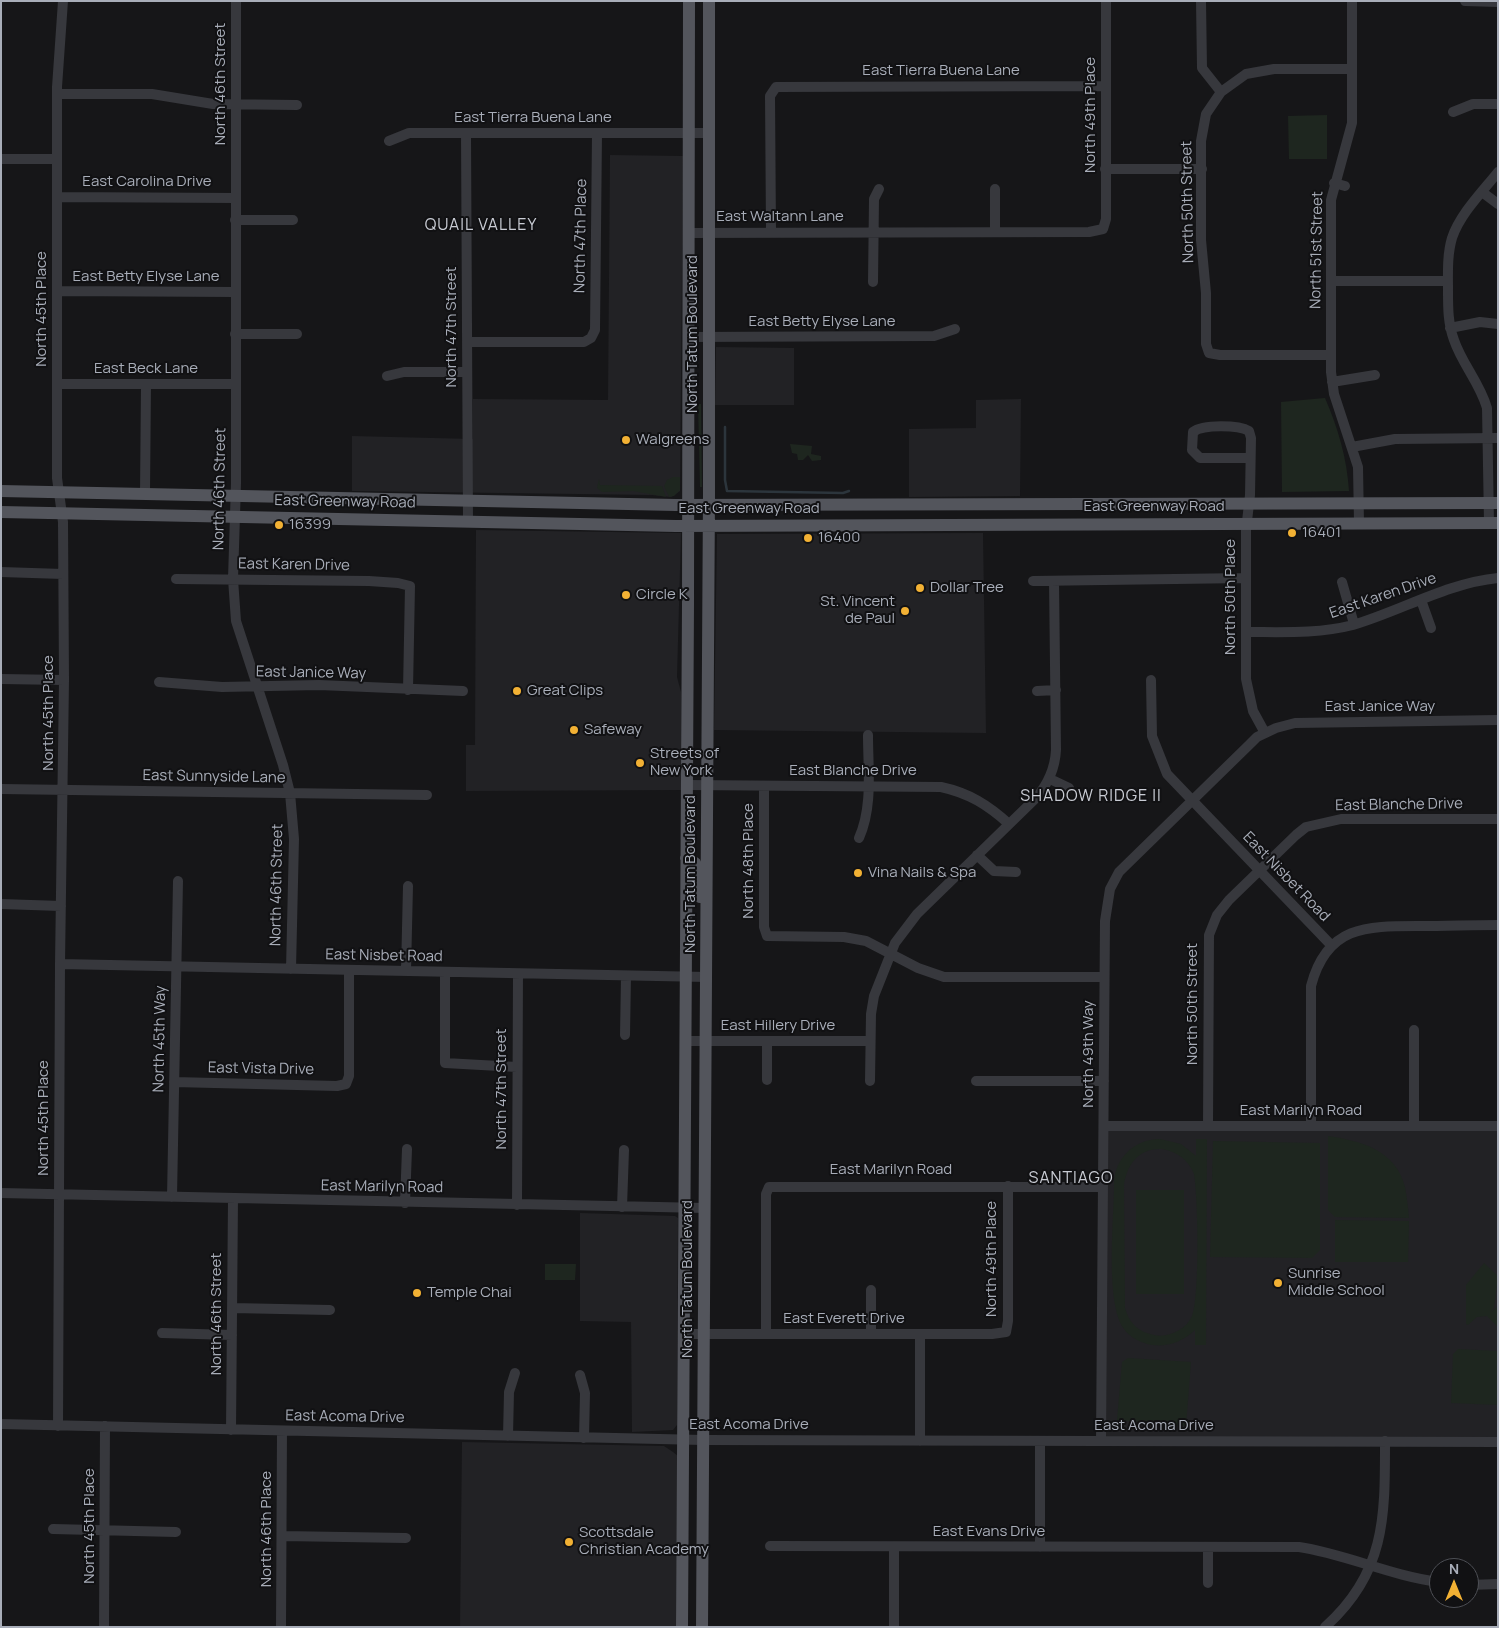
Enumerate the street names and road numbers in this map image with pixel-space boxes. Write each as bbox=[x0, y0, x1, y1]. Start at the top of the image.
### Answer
street label: North 46th Street bbox=[212, 23, 230, 145]
street label: North 49th Place bbox=[1082, 57, 1100, 173]
street label: East Tierra Buena Lane bbox=[862, 62, 1020, 80]
street label: East Tierra Buena Lane bbox=[454, 109, 612, 127]
street label: North 50th Street bbox=[1178, 141, 1198, 263]
street label: East Carolina Drive bbox=[82, 173, 212, 191]
street label: North 47th Place bbox=[571, 179, 591, 293]
street label: North 51st Street bbox=[1307, 191, 1327, 309]
street label: East Waltann Lane bbox=[716, 208, 844, 226]
street label: North 45th Place bbox=[33, 251, 51, 367]
street label: North Tatum Boulevard bbox=[684, 255, 702, 413]
street label: North 47th Street bbox=[443, 267, 461, 387]
street label: East Betty Elyse Lane bbox=[73, 268, 219, 286]
street label: East Betty Elyse Lane bbox=[749, 313, 895, 331]
street label: East Beck Lane bbox=[94, 360, 198, 378]
street label: North 46th Street bbox=[210, 428, 230, 550]
street label: East Greenway Road bbox=[274, 492, 416, 512]
street label: East Greenway Road bbox=[1083, 498, 1225, 516]
street label: East Greenway Road bbox=[678, 500, 820, 518]
street label: North 50th Place bbox=[1222, 539, 1240, 655]
street label: East Karen Drive bbox=[238, 555, 350, 575]
street label: East Karen Drive bbox=[1327, 569, 1439, 623]
street label: North 45th Place bbox=[40, 655, 58, 771]
street label: East Janice Way bbox=[256, 663, 366, 683]
street label: East Janice Way bbox=[1325, 698, 1435, 716]
street label: East Blanche Drive bbox=[789, 762, 917, 780]
street label: East Sunnyside Lane bbox=[142, 767, 286, 787]
street label: North Tatum Boulevard bbox=[682, 795, 700, 953]
street label: East Blanche Drive bbox=[1335, 795, 1463, 815]
street label: North 48th Place bbox=[740, 803, 758, 919]
street label: North 46th Street bbox=[267, 824, 287, 946]
street label: East Nisbet Road bbox=[1239, 828, 1333, 926]
street label: North 50th Street bbox=[1184, 943, 1202, 1065]
street label: East Nisbet Road bbox=[325, 946, 443, 966]
street label: North 45th Way bbox=[150, 985, 170, 1093]
street label: North 49th Way bbox=[1080, 1000, 1098, 1108]
street label: East Hillery Drive bbox=[721, 1017, 835, 1035]
street label: North 47th Street bbox=[493, 1029, 511, 1149]
street label: East Vista Drive bbox=[208, 1059, 314, 1079]
street label: North 45th Place bbox=[35, 1060, 53, 1176]
street label: East Marilyn Road bbox=[1240, 1102, 1362, 1120]
street label: East Marilyn Road bbox=[830, 1161, 952, 1179]
street label: East Marilyn Road bbox=[321, 1177, 443, 1197]
street label: North Tatum Boulevard bbox=[679, 1200, 697, 1358]
street label: North 49th Place bbox=[983, 1201, 1001, 1317]
street label: North 46th Street bbox=[208, 1253, 226, 1375]
street label: East Everett Drive bbox=[783, 1310, 905, 1328]
street label: East Acoma Drive bbox=[285, 1407, 405, 1427]
street label: East Acoma Drive bbox=[689, 1416, 809, 1434]
street label: East Acoma Drive bbox=[1094, 1417, 1214, 1435]
street label: North 45th Place bbox=[81, 1468, 99, 1584]
street label: North 46th Place bbox=[258, 1471, 276, 1587]
street label: East Evans Drive bbox=[933, 1523, 1045, 1541]

